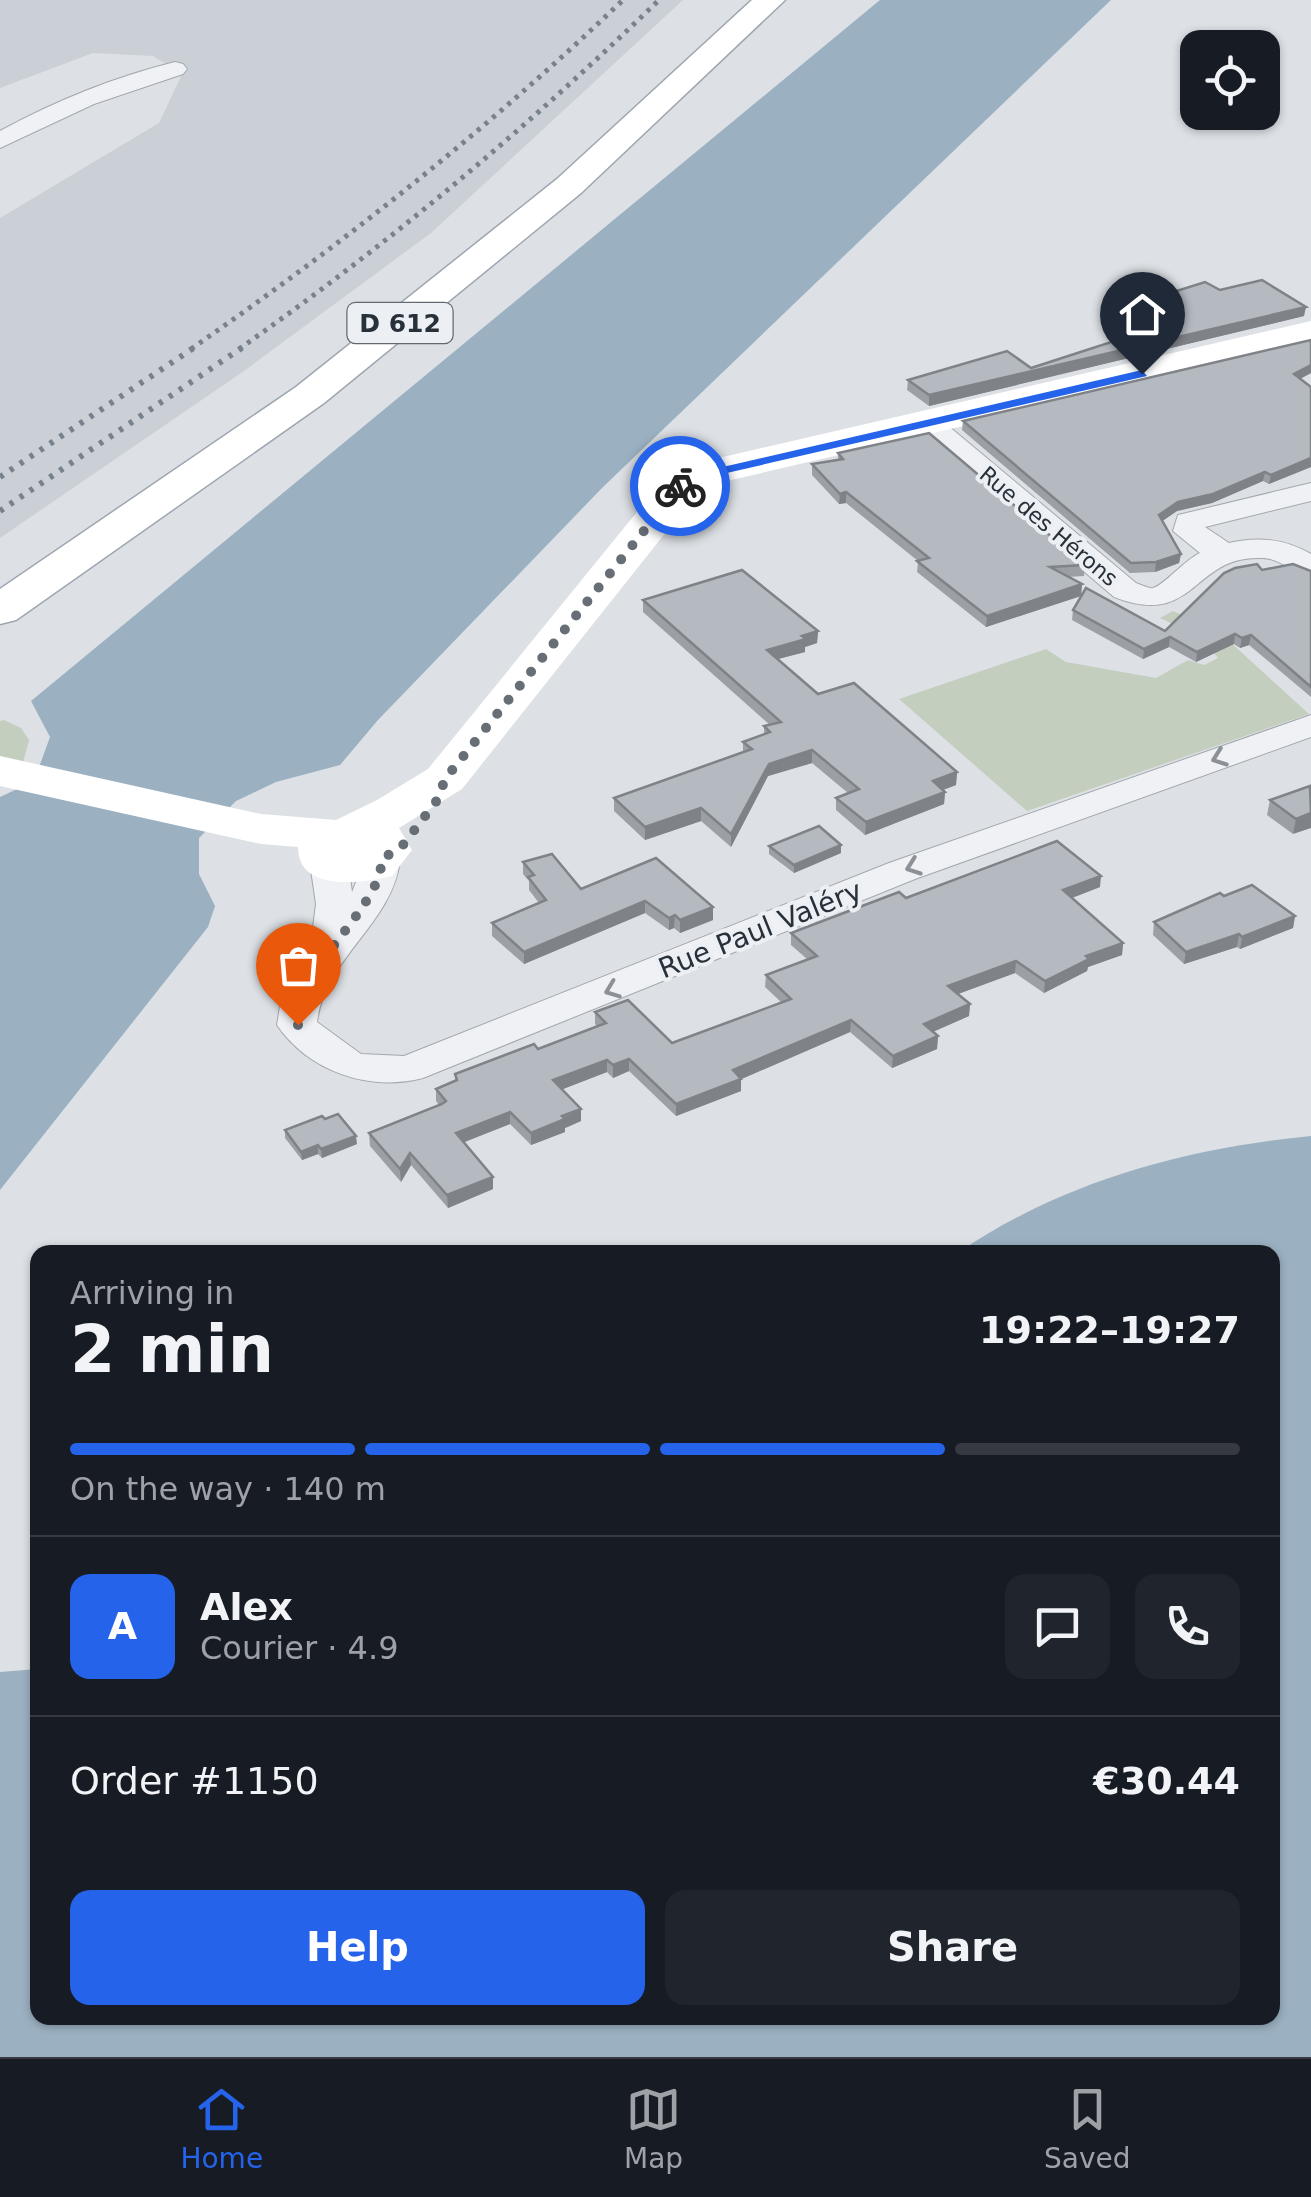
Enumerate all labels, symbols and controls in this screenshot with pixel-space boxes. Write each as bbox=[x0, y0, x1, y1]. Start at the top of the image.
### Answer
map controls bbox=[1180, 30, 1280, 130]
button: locate bbox=[1180, 30, 1280, 130]
pin bbox=[1100, 272, 1185, 375]
icon: home bbox=[1115, 287, 1170, 342]
road number: D 612 bbox=[348, 303, 452, 343]
courier bbox=[630, 436, 730, 536]
icon: bike bbox=[653, 459, 708, 514]
street label: Rue des Hérons bbox=[975, 461, 1123, 591]
one-way arrow bbox=[1212, 746, 1229, 767]
one-way arrow bbox=[905, 855, 922, 876]
street label: Rue Paul Valéry bbox=[654, 874, 867, 985]
pin bbox=[256, 923, 341, 1026]
icon: bag bbox=[271, 938, 326, 993]
one-way arrow bbox=[604, 978, 622, 998]
text: Arriving in bbox=[70, 1274, 234, 1312]
text: 19:22–19:27 bbox=[979, 1308, 1240, 1352]
text: 2 min bbox=[70, 1312, 274, 1387]
text: On the way · 140 m bbox=[70, 1470, 386, 1508]
button: chat bbox=[1005, 1574, 1110, 1679]
button: phone bbox=[1135, 1574, 1240, 1679]
text: Alex bbox=[200, 1585, 293, 1629]
text: A bbox=[108, 1604, 137, 1648]
text: Courier · 4.9 bbox=[200, 1629, 399, 1667]
text: Order #1150 bbox=[70, 1759, 319, 1803]
text: €30.44 bbox=[1093, 1759, 1240, 1803]
button: Help bbox=[70, 1890, 645, 2005]
button: Share bbox=[665, 1890, 1240, 2005]
tab: Home bbox=[180, 2082, 263, 2175]
tab: Map bbox=[624, 2082, 683, 2175]
tab: Saved bbox=[1044, 2082, 1131, 2175]

